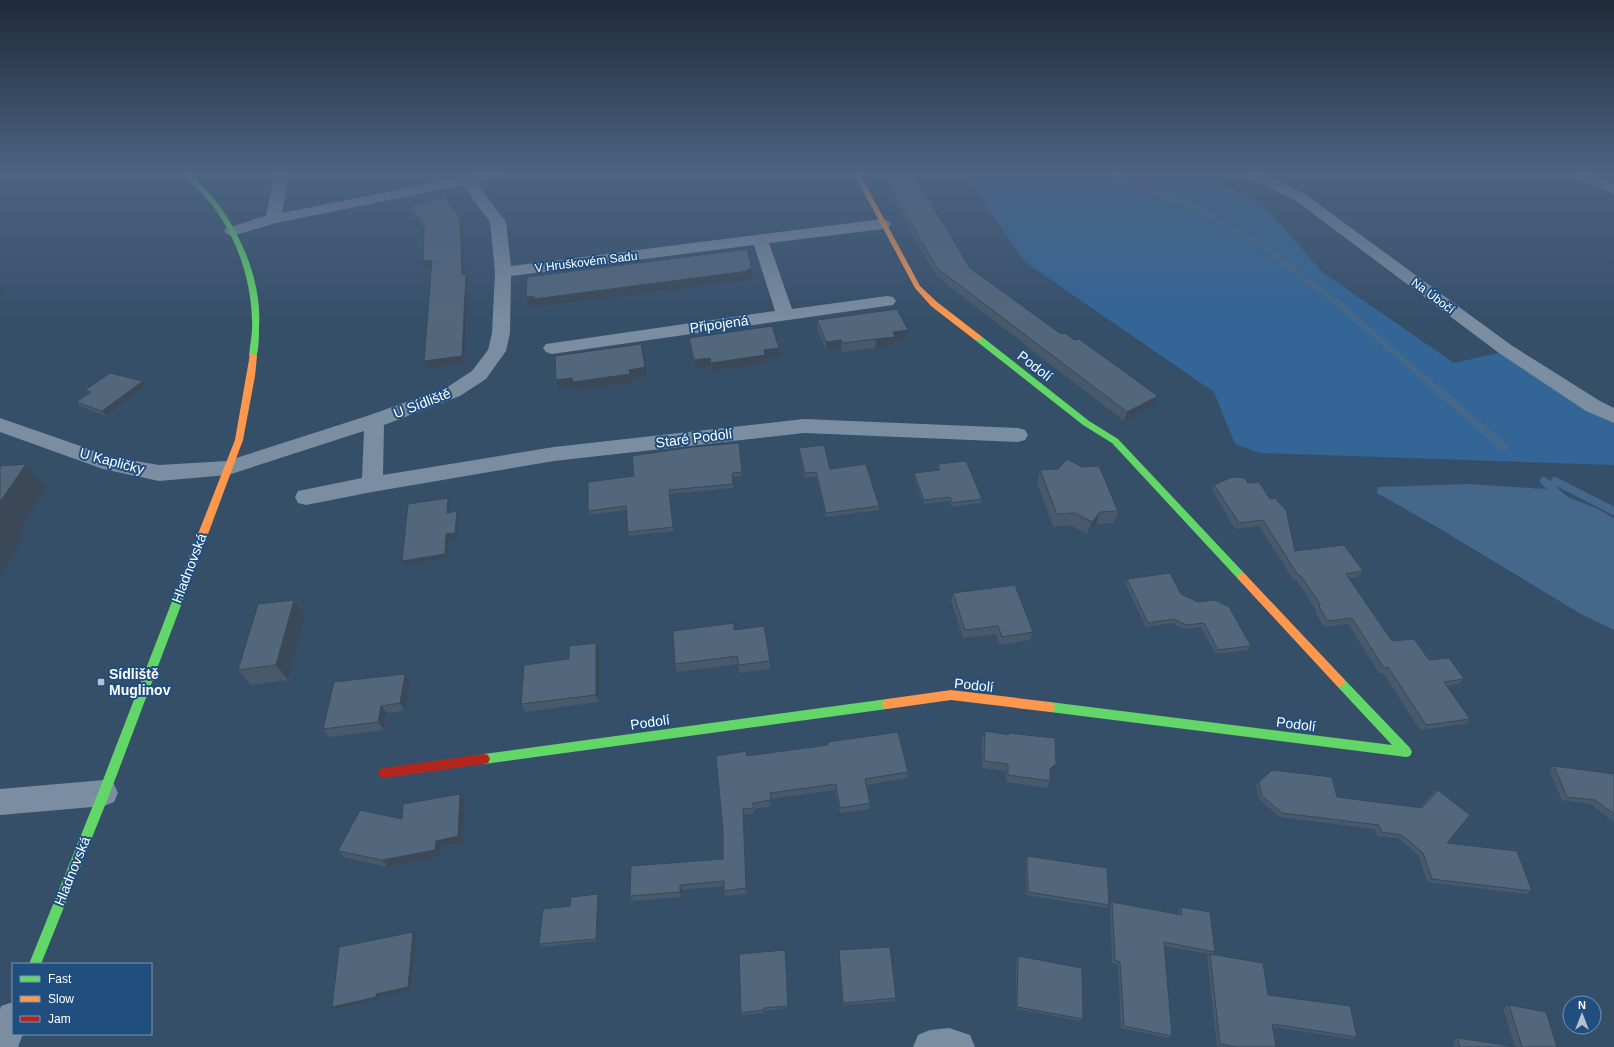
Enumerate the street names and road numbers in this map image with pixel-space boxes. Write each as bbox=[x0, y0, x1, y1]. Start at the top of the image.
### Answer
street label: V Hruškovém Sadu bbox=[534, 249, 638, 275]
street label: Na Úbočí bbox=[1409, 275, 1458, 317]
street label: Připojená bbox=[689, 312, 750, 336]
street label: Podolí bbox=[1014, 347, 1056, 385]
street label: U Sídliště bbox=[391, 385, 453, 421]
street label: Staré Podolí bbox=[655, 425, 733, 451]
street label: U Kapličky bbox=[78, 445, 146, 477]
street label: Hladnovská bbox=[168, 531, 210, 605]
street label: Podolí bbox=[953, 675, 995, 695]
street label: Podolí bbox=[629, 711, 671, 733]
street label: Podolí bbox=[1275, 714, 1317, 734]
street label: Hladnovská bbox=[51, 834, 93, 908]

